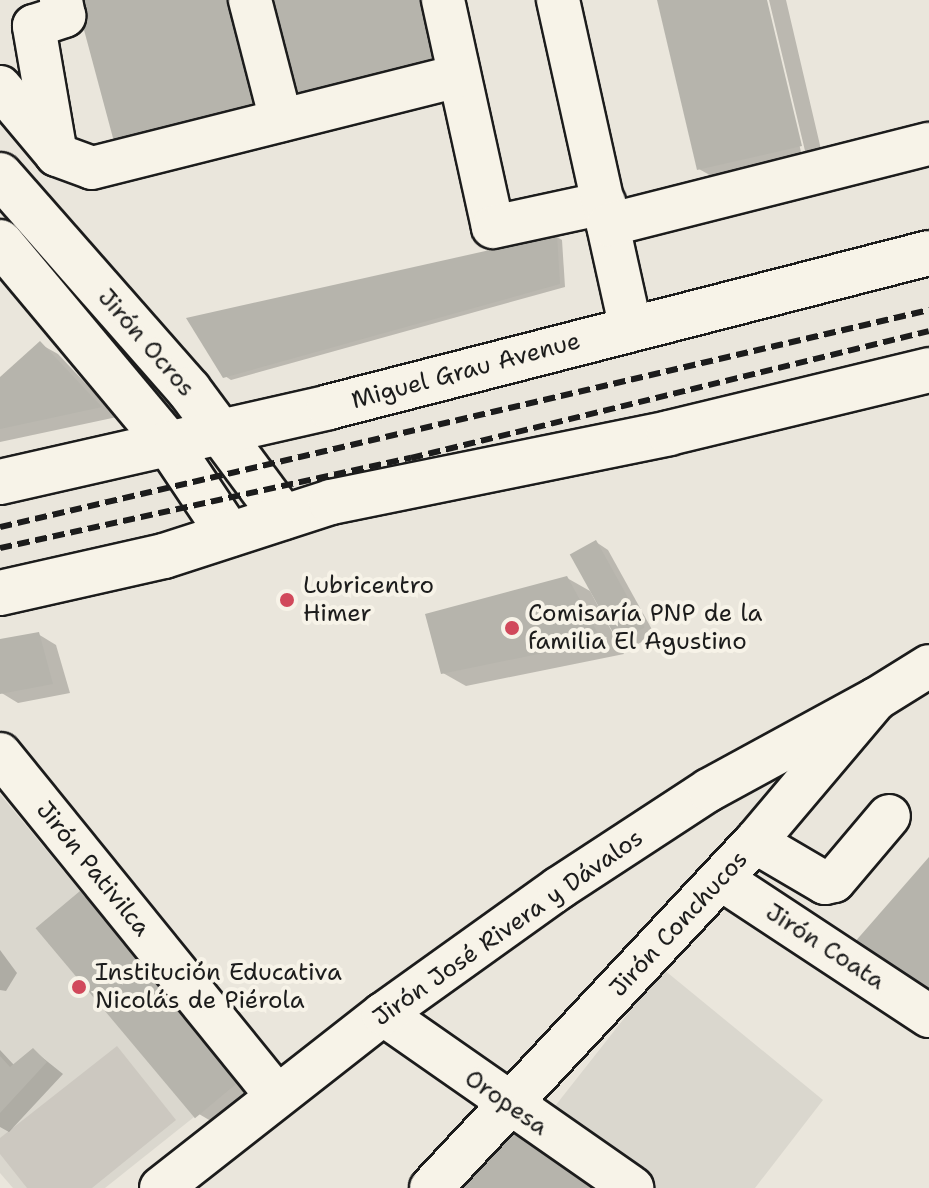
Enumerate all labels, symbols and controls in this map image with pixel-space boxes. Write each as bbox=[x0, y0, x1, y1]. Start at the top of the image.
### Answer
street label: Jirón Ocros bbox=[91, 283, 201, 403]
street label: Miguel Grau Avenue bbox=[348, 327, 584, 415]
place label: Lubricentro Himer bbox=[303, 572, 434, 628]
marker: Lubricentro Himer bbox=[278, 591, 296, 609]
place label: Comisaría PNP de la familia El Agustino bbox=[528, 600, 762, 656]
marker: Comisaría PNP de la familia El Agustino bbox=[503, 619, 521, 637]
street label: Jirón Pativilca bbox=[30, 796, 156, 942]
street label: Jirón José Rivera y Dávalos bbox=[367, 824, 649, 1032]
street label: Jirón Conchucos bbox=[604, 845, 754, 1003]
street label: Jirón Coata bbox=[760, 898, 890, 996]
place label: Institución Educativa Nicolás de Piérola bbox=[95, 959, 342, 1015]
marker: Institución Educativa Nicolás de Piérola bbox=[70, 978, 88, 996]
street label: Oropesa bbox=[459, 1064, 553, 1142]

